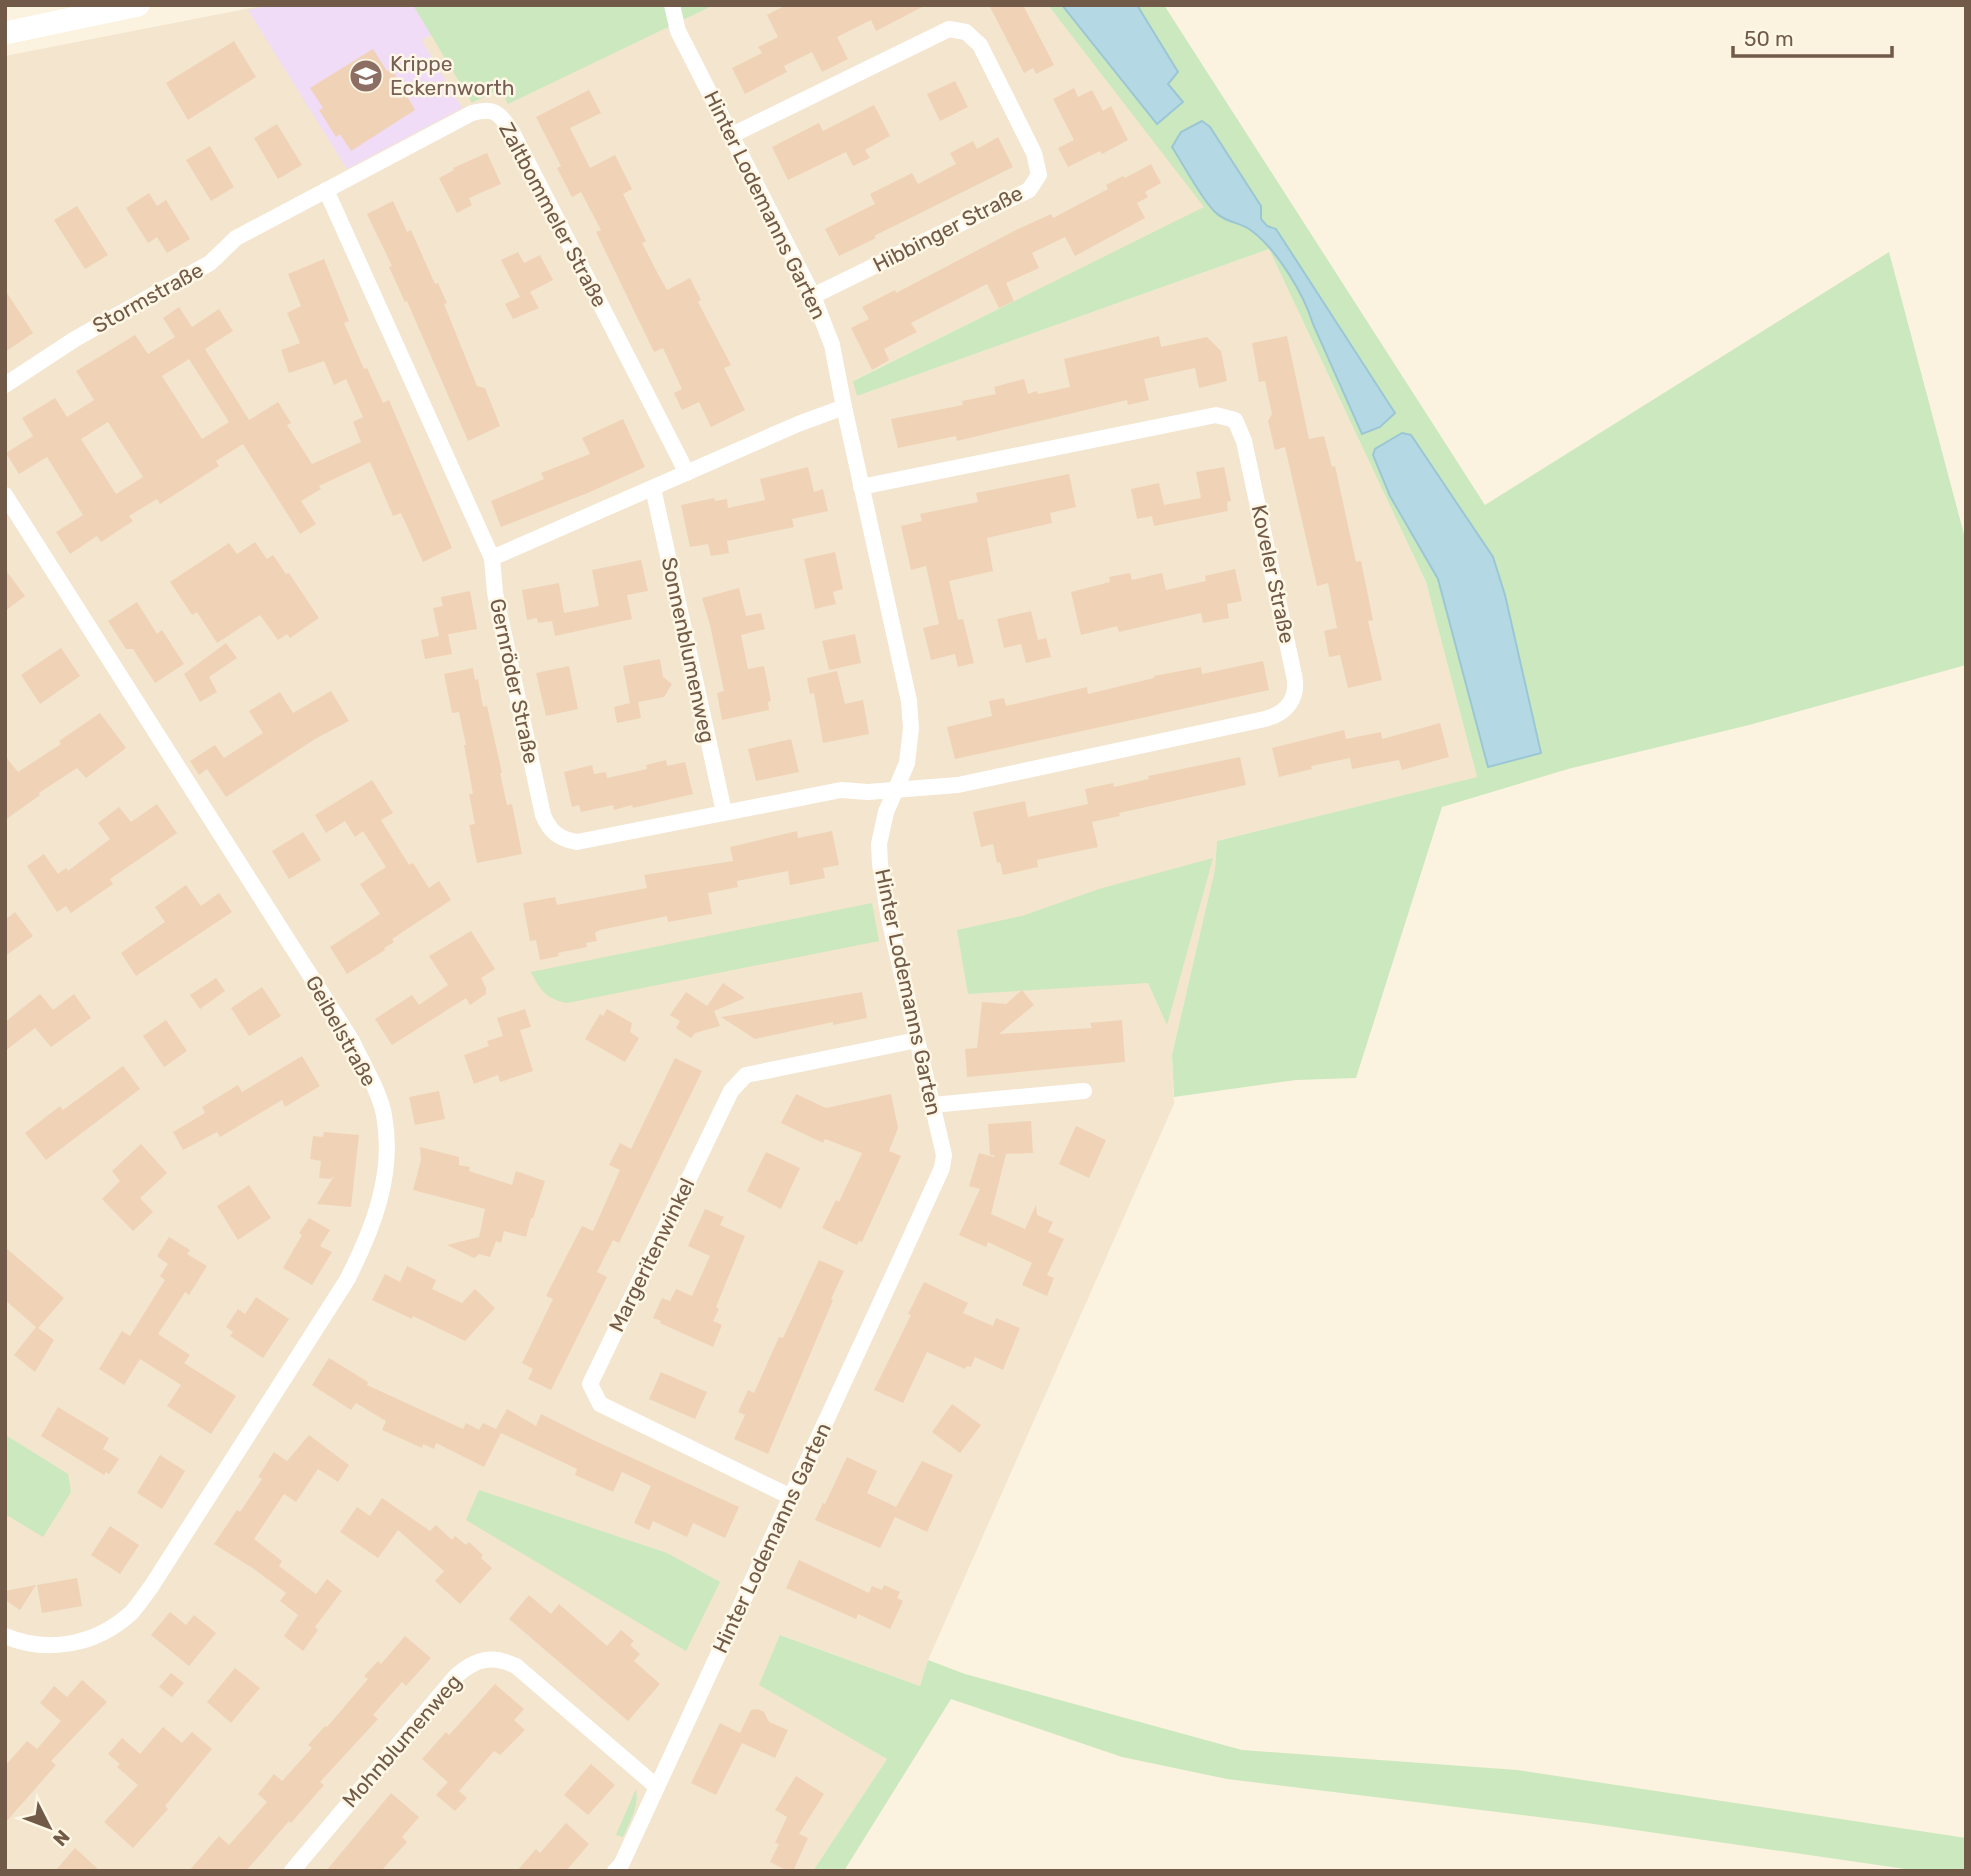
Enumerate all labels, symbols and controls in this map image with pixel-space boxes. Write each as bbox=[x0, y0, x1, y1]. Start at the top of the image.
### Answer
scale bar bbox=[1733, 14, 1892, 58]
text: 50 m bbox=[1744, 26, 1794, 51]
place label: Krippe Eckernworth bbox=[390, 51, 514, 100]
school or university icon: Krippe Eckernworth bbox=[347, 57, 385, 95]
street label: Hinter Lodemanns Garten bbox=[699, 86, 832, 323]
street label: Zaltbommeler Straße bbox=[494, 118, 613, 311]
street label: Hibbinger Straße bbox=[869, 180, 1027, 277]
street label: Stormstraße bbox=[88, 257, 207, 338]
street label: Koveler Straße bbox=[1247, 502, 1300, 645]
street label: Sonnenblumenweg bbox=[657, 555, 720, 745]
street label: Gernröder Straße bbox=[485, 596, 544, 766]
street label: Hinter Lodemanns Garten bbox=[870, 866, 947, 1117]
street label: Geibelstraße bbox=[301, 971, 382, 1091]
street label: Margeritenwinkel bbox=[604, 1174, 700, 1336]
street label: Hinter Lodemanns Garten bbox=[707, 1419, 836, 1657]
street label: Mohnblumenweg bbox=[337, 1669, 466, 1812]
north arrow bbox=[14, 1792, 84, 1862]
text: N bbox=[48, 1825, 74, 1851]

